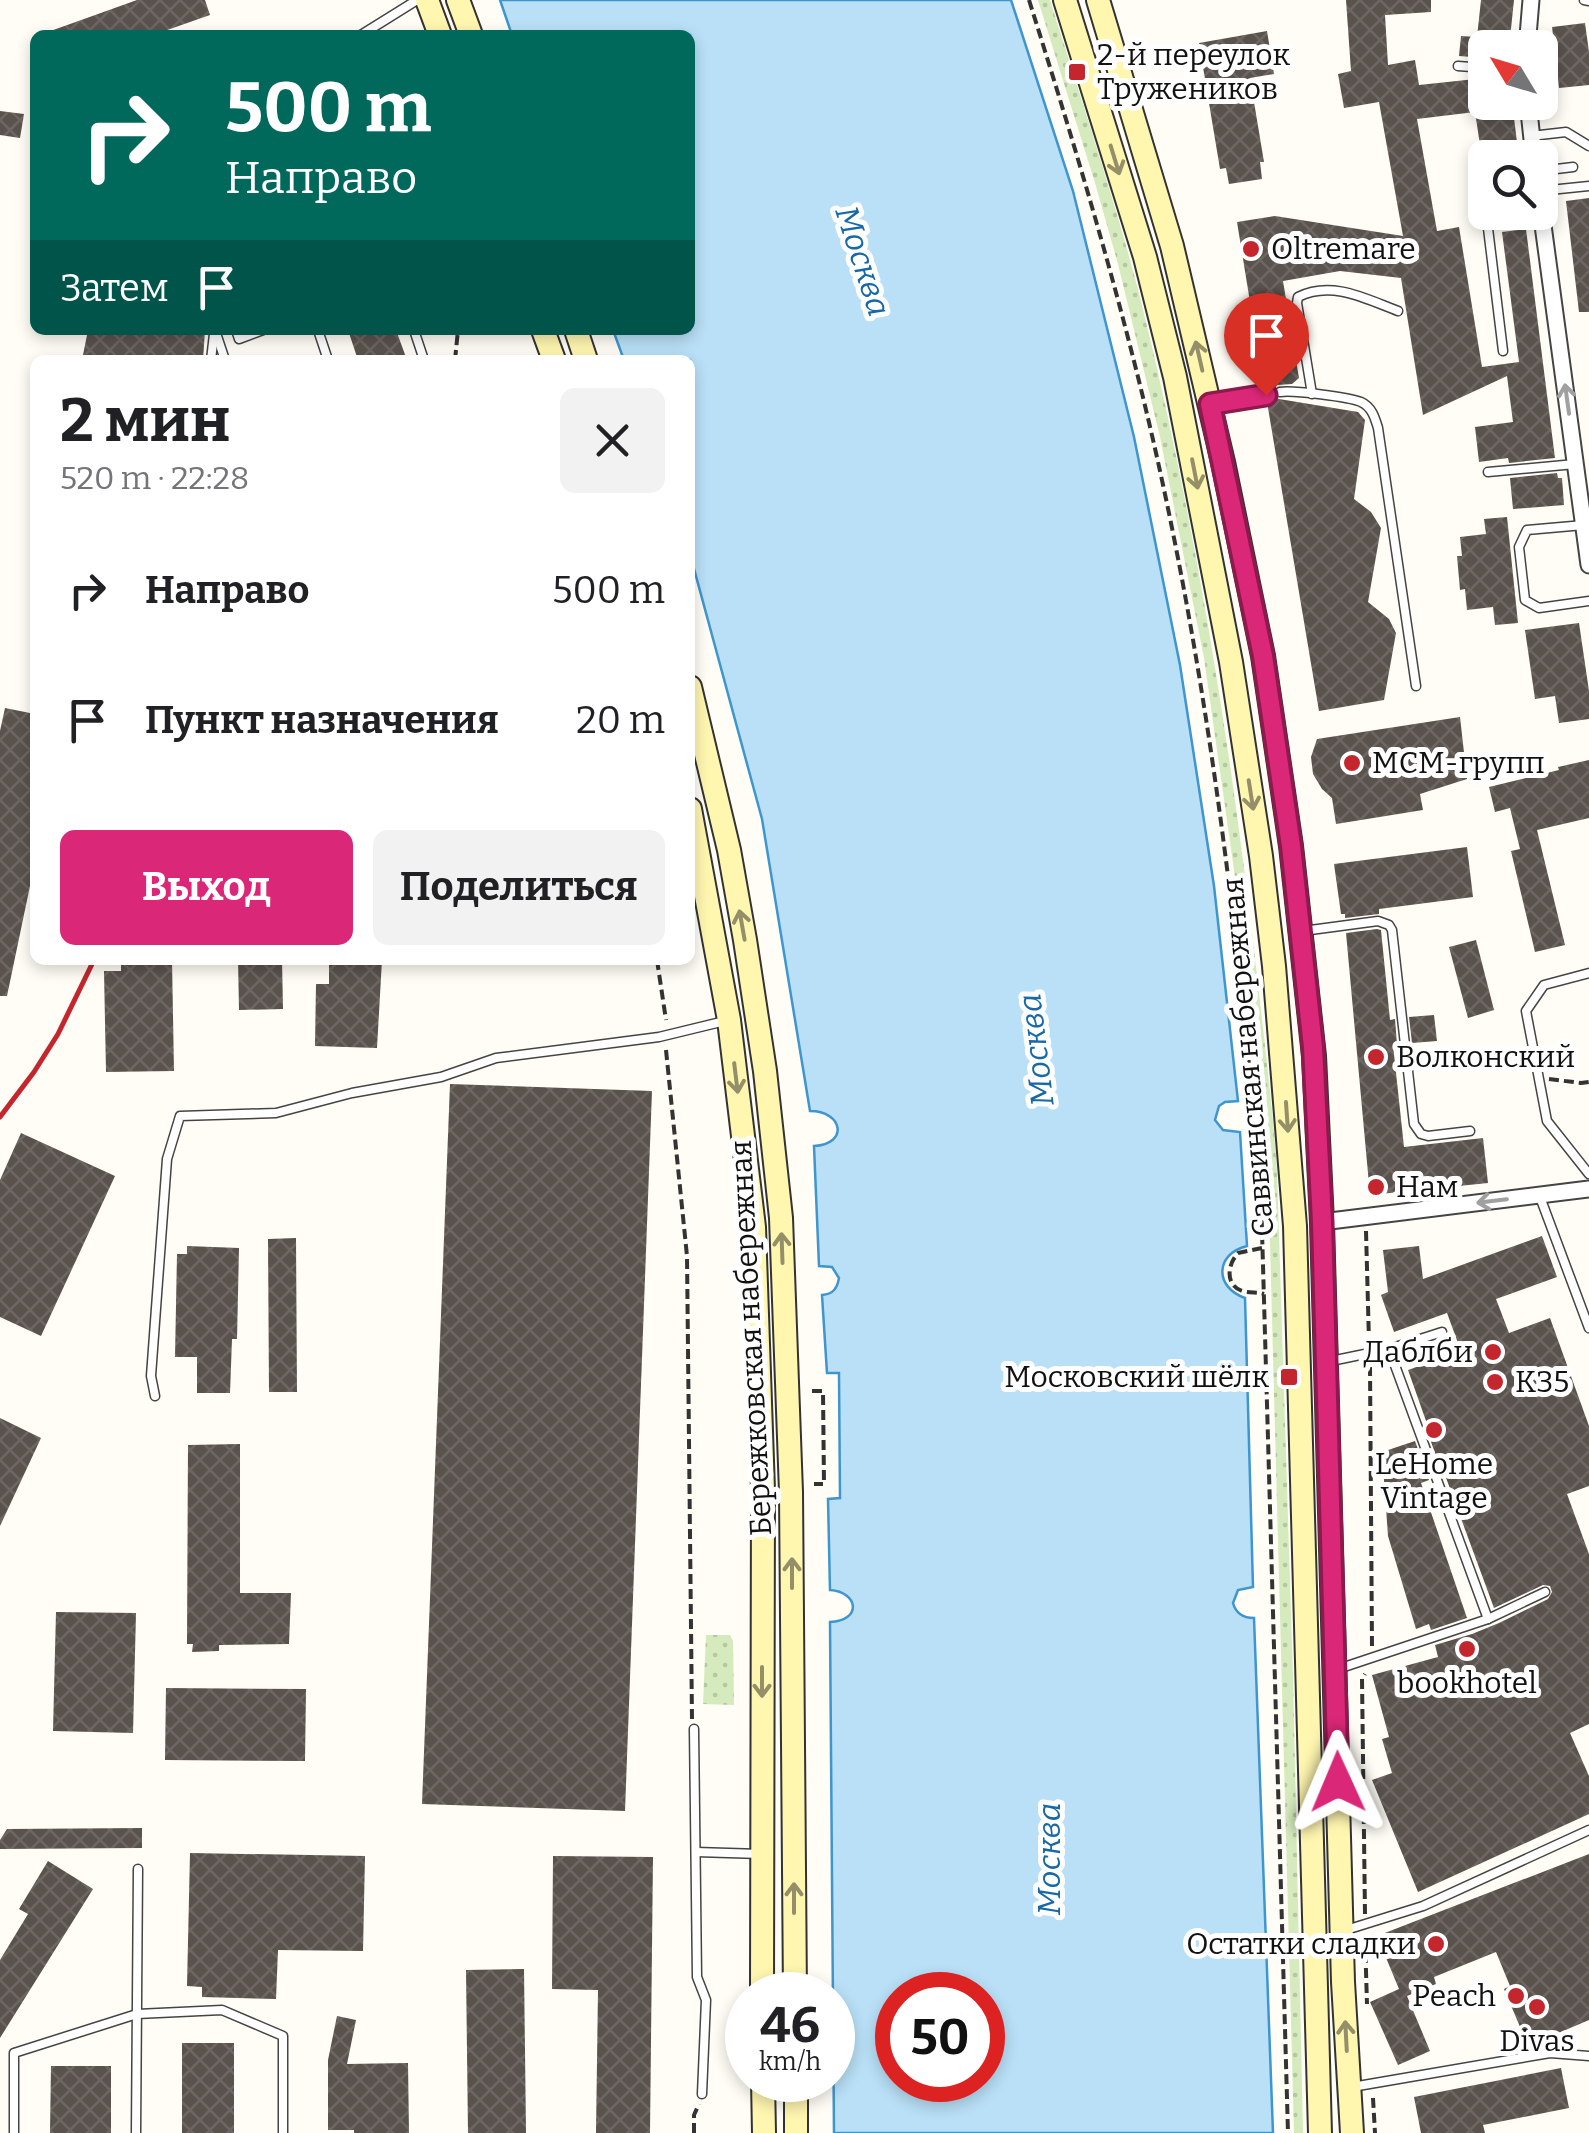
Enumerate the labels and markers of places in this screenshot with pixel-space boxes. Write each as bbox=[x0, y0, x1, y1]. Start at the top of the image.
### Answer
place label: 2-й переулок Тружеников bbox=[1097, 37, 1290, 107]
marker: 2-й переулок Тружеников bbox=[1066, 61, 1088, 83]
place label: Oltremare bbox=[1271, 231, 1416, 267]
marker: Oltremare bbox=[1240, 238, 1262, 260]
pin bbox=[1224, 293, 1309, 396]
place label: МСМ-групп bbox=[1372, 745, 1545, 781]
marker: МСМ-групп bbox=[1341, 752, 1363, 774]
place label: Волконский bbox=[1396, 1039, 1575, 1075]
marker: Волконский bbox=[1365, 1046, 1387, 1068]
place label: Нам bbox=[1396, 1169, 1458, 1205]
marker: Нам bbox=[1365, 1176, 1387, 1198]
place label: Даблби bbox=[1363, 1334, 1473, 1370]
marker: Даблби bbox=[1482, 1341, 1504, 1363]
place label: Московский шёлк bbox=[1004, 1359, 1269, 1395]
place label: K35 bbox=[1515, 1364, 1569, 1400]
marker: Московский шёлк bbox=[1278, 1366, 1300, 1388]
marker: K35 bbox=[1484, 1371, 1506, 1393]
marker: LeHome Vintage bbox=[1423, 1419, 1445, 1441]
place label: LeHome Vintage bbox=[1375, 1446, 1493, 1516]
marker: bookhotel bbox=[1456, 1638, 1478, 1660]
place label: bookhotel bbox=[1397, 1665, 1537, 1701]
place label: Остатки сладки bbox=[1186, 1926, 1416, 1962]
marker: Остатки сладки bbox=[1425, 1933, 1447, 1955]
place label: Peach bbox=[1412, 1978, 1496, 2014]
marker: Peach bbox=[1505, 1985, 1527, 2007]
marker: Divas bbox=[1526, 1996, 1548, 2018]
place label: Divas bbox=[1499, 2023, 1575, 2059]

